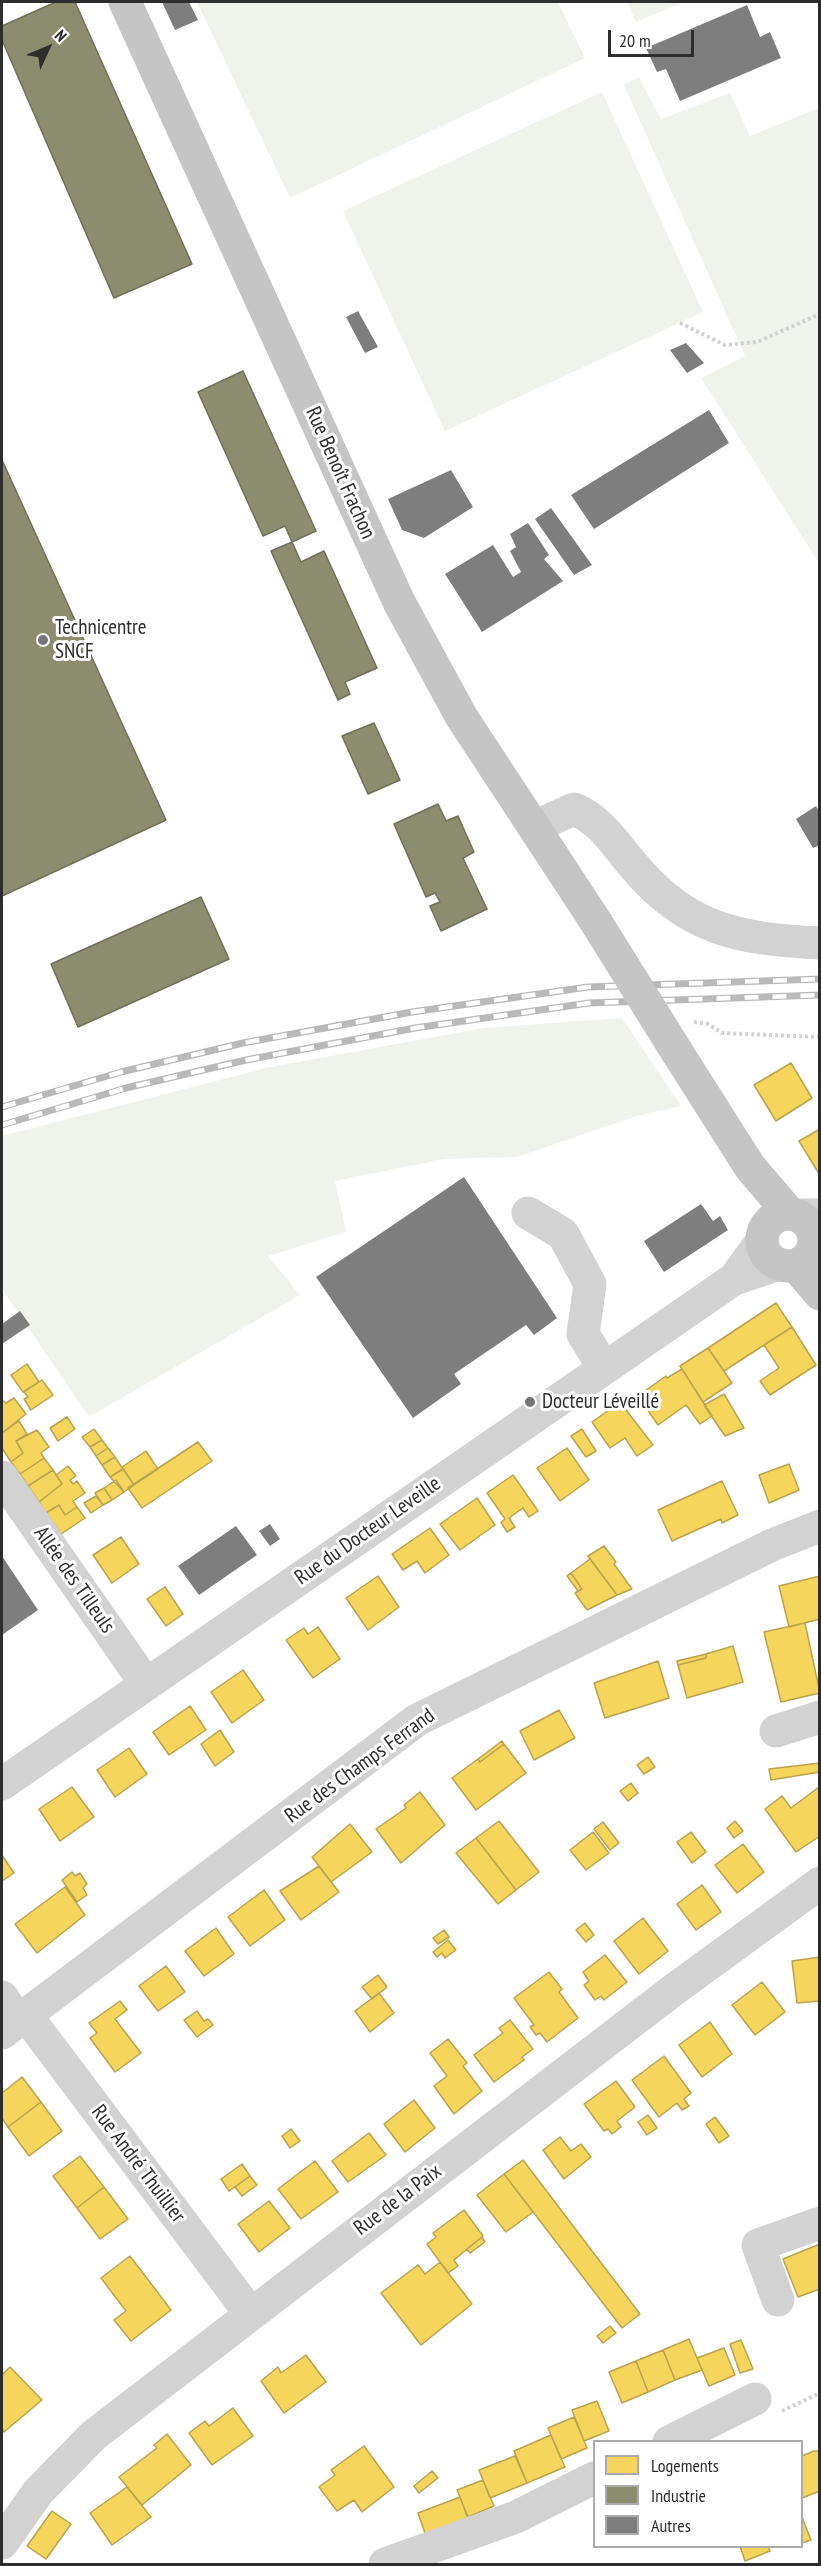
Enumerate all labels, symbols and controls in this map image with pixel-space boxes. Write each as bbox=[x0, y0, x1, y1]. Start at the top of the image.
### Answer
north arrow bbox=[18, 18, 78, 78]
scale bar bbox=[611, 18, 696, 56]
text: N bbox=[51, 25, 71, 46]
text: 20 m bbox=[619, 29, 651, 52]
street label: Rue Benoît Frachon bbox=[300, 403, 380, 543]
place label: Technicentre SNCF bbox=[55, 615, 146, 665]
marker: Technicentre SNCF bbox=[36, 633, 50, 647]
place label: Docteur Léveillé bbox=[542, 1389, 659, 1415]
marker: Docteur Léveillé bbox=[523, 1395, 537, 1409]
street label: Rue du Docteur Leveille bbox=[290, 1471, 446, 1591]
street label: Allée des Tilleuls bbox=[28, 1522, 120, 1638]
street label: Rue des Champs Ferrand bbox=[280, 1703, 440, 1829]
street label: Rue André Thuillier bbox=[86, 2100, 190, 2228]
street label: Rue de la Paix bbox=[349, 2159, 447, 2241]
legend bbox=[593, 2440, 803, 2548]
text: Logements bbox=[651, 2454, 719, 2477]
text: Industrie bbox=[651, 2484, 706, 2507]
text: Autres bbox=[651, 2514, 691, 2537]

